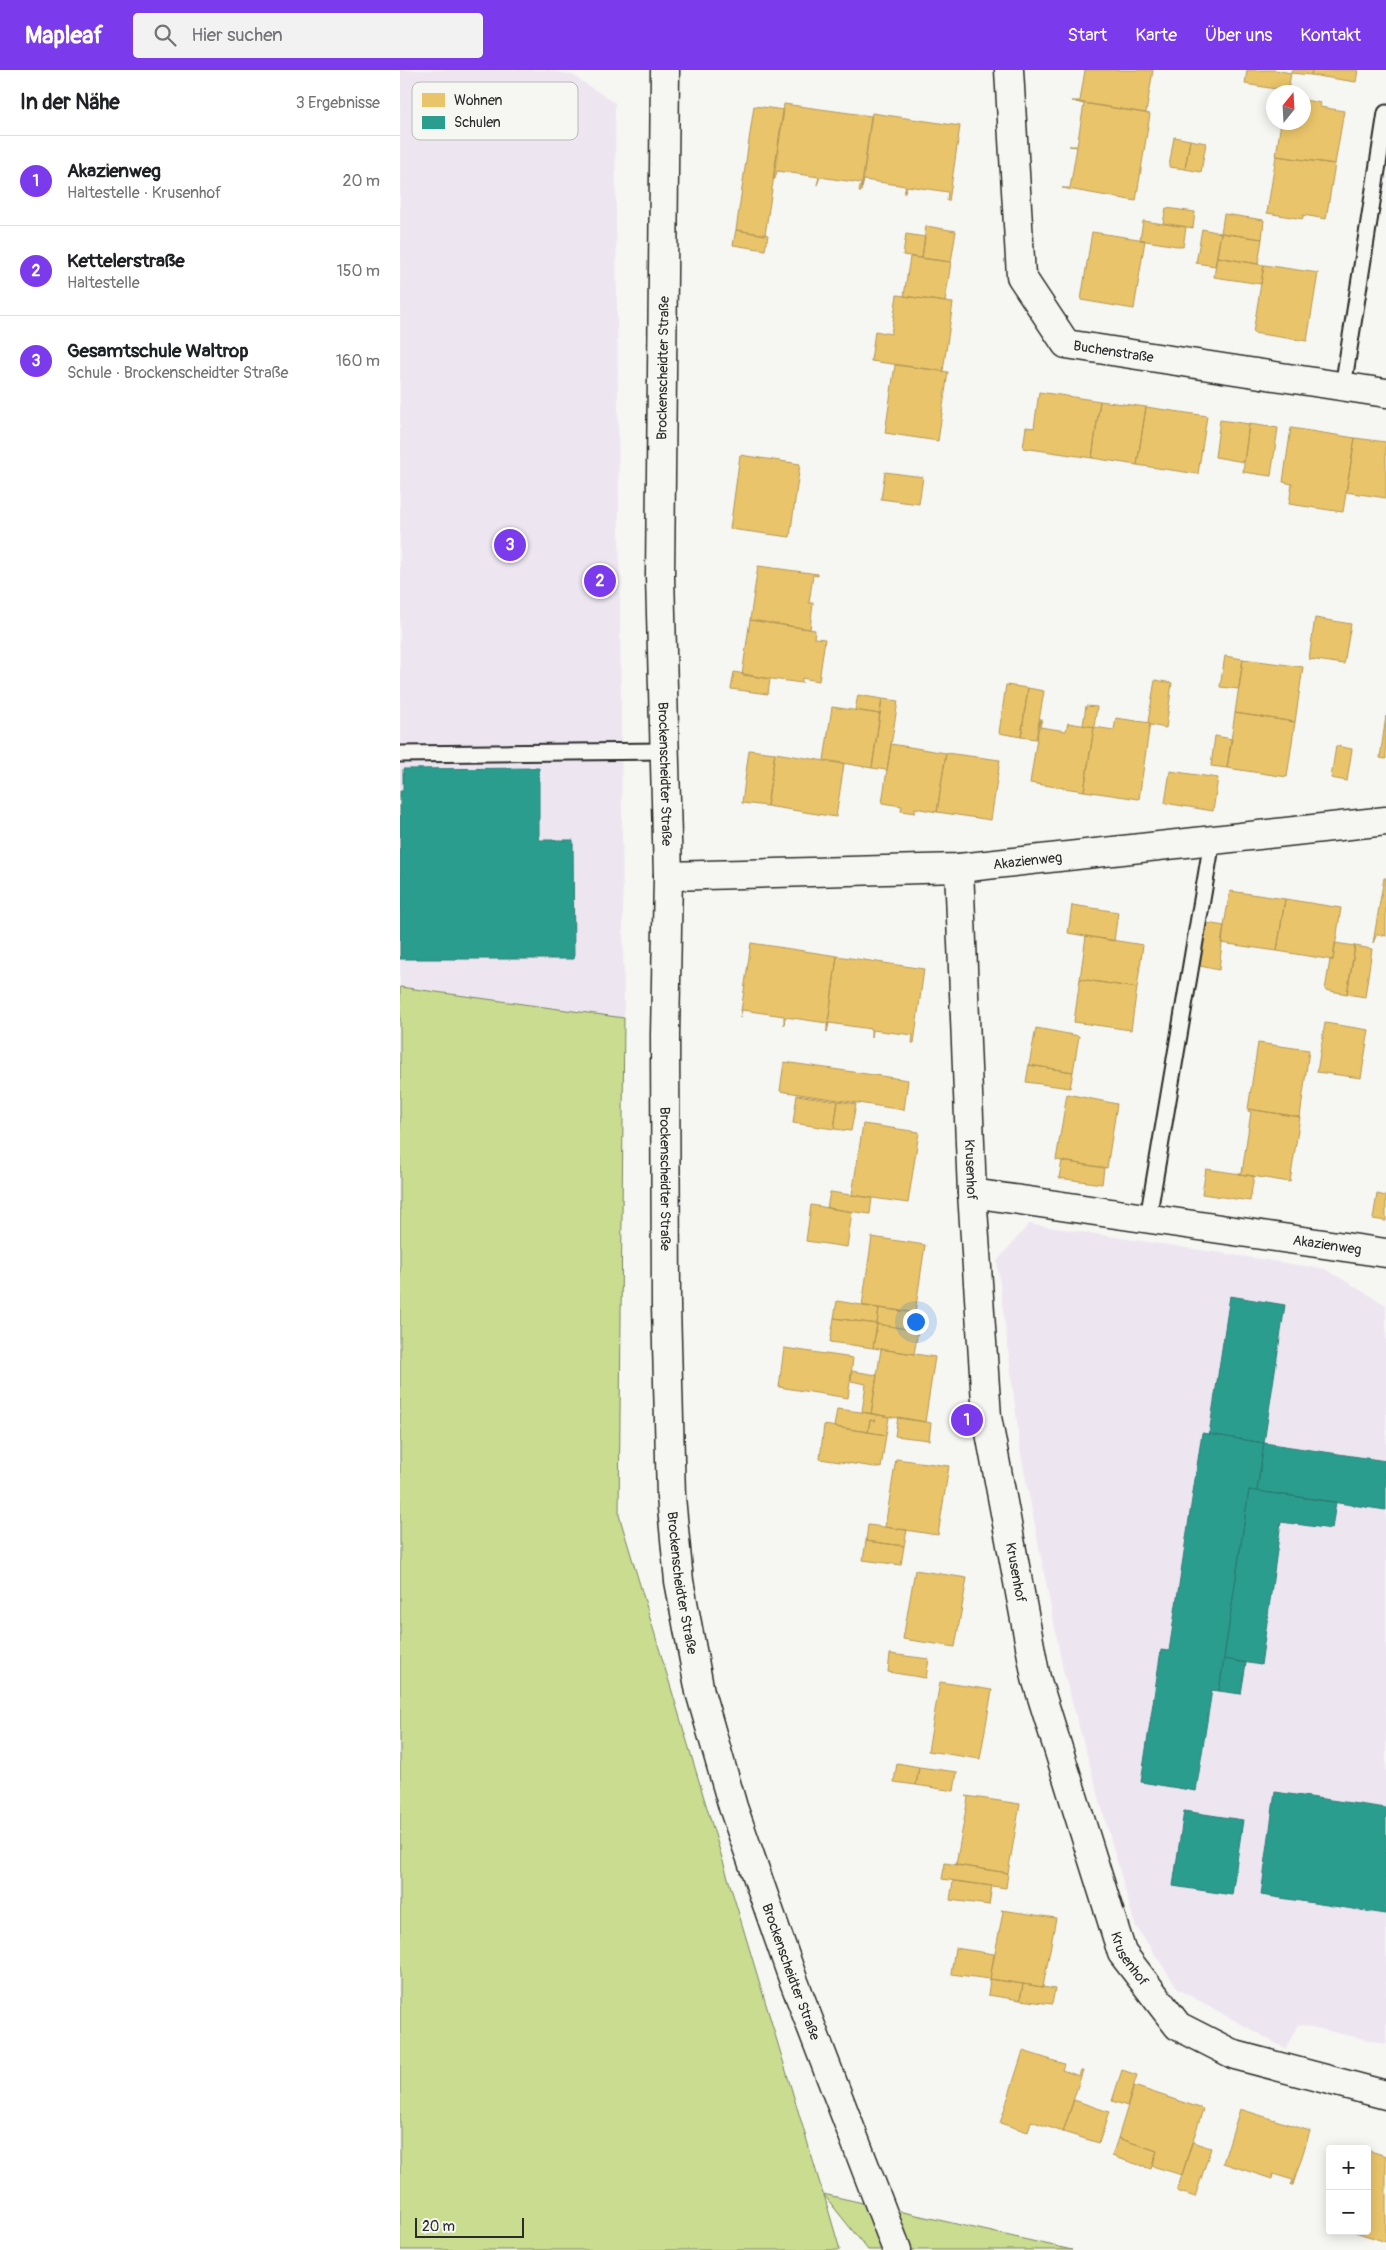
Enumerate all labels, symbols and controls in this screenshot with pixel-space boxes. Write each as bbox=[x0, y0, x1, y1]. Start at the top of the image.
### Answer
search box bbox=[133, 13, 483, 58]
text: Mapleaf bbox=[25, 21, 103, 50]
icon: search bbox=[151, 21, 179, 49]
text: Hier suchen bbox=[191, 23, 283, 47]
text: Start bbox=[1067, 24, 1107, 47]
text: Karte bbox=[1135, 24, 1177, 47]
text: Über uns bbox=[1205, 24, 1272, 47]
text: Kontakt bbox=[1300, 24, 1361, 47]
legend bbox=[412, 82, 578, 140]
north arrow bbox=[1266, 85, 1311, 130]
text: In der Nähe bbox=[20, 89, 120, 116]
text: Wohnen bbox=[454, 92, 503, 109]
text: 3 Ergebnisse bbox=[296, 93, 380, 113]
text: Schulen bbox=[454, 114, 501, 131]
text: Akazienweg bbox=[67, 159, 161, 183]
text: 1 bbox=[33, 171, 39, 191]
text: 20 m bbox=[342, 171, 380, 191]
text: Haltestelle · Krusenhof bbox=[67, 183, 222, 203]
text: Kettelerstraße bbox=[67, 249, 185, 273]
text: 2 bbox=[32, 261, 40, 281]
text: 150 m bbox=[336, 261, 380, 281]
text: Haltestelle bbox=[67, 273, 140, 293]
street label: Brockenscheidter Straße bbox=[653, 296, 673, 440]
street label: Buchenstraße bbox=[1072, 337, 1155, 366]
text: Gesamtschule Waltrop bbox=[67, 339, 248, 363]
text: 3 bbox=[32, 351, 40, 371]
text: 160 m bbox=[336, 351, 380, 371]
text: Schule · Brockenscheidter Straße bbox=[67, 363, 288, 383]
pin: 3 bbox=[494, 526, 526, 564]
pin: 2 bbox=[584, 562, 616, 600]
street label: Brockenscheidter Straße bbox=[655, 702, 676, 846]
street label: Akazienweg bbox=[992, 848, 1063, 873]
street label: Brockenscheidter Straße bbox=[657, 1107, 674, 1251]
street label: Krusenhof bbox=[961, 1139, 981, 1201]
street label: Akazienweg bbox=[1292, 1231, 1363, 1258]
your location bbox=[903, 1309, 929, 1335]
pin: 1 bbox=[951, 1401, 983, 1439]
street label: Brockenscheidter Straße bbox=[664, 1511, 701, 1656]
street label: Krusenhof bbox=[1002, 1541, 1030, 1604]
street label: Brockenscheidter Straße bbox=[759, 1901, 824, 2043]
street label: Krusenhof bbox=[1107, 1929, 1153, 1989]
map controls bbox=[1326, 2145, 1371, 2235]
button: + bbox=[1326, 2145, 1371, 2190]
button: − bbox=[1326, 2190, 1371, 2235]
scale bar bbox=[415, 2215, 524, 2238]
text: 20 m bbox=[422, 2218, 455, 2235]

